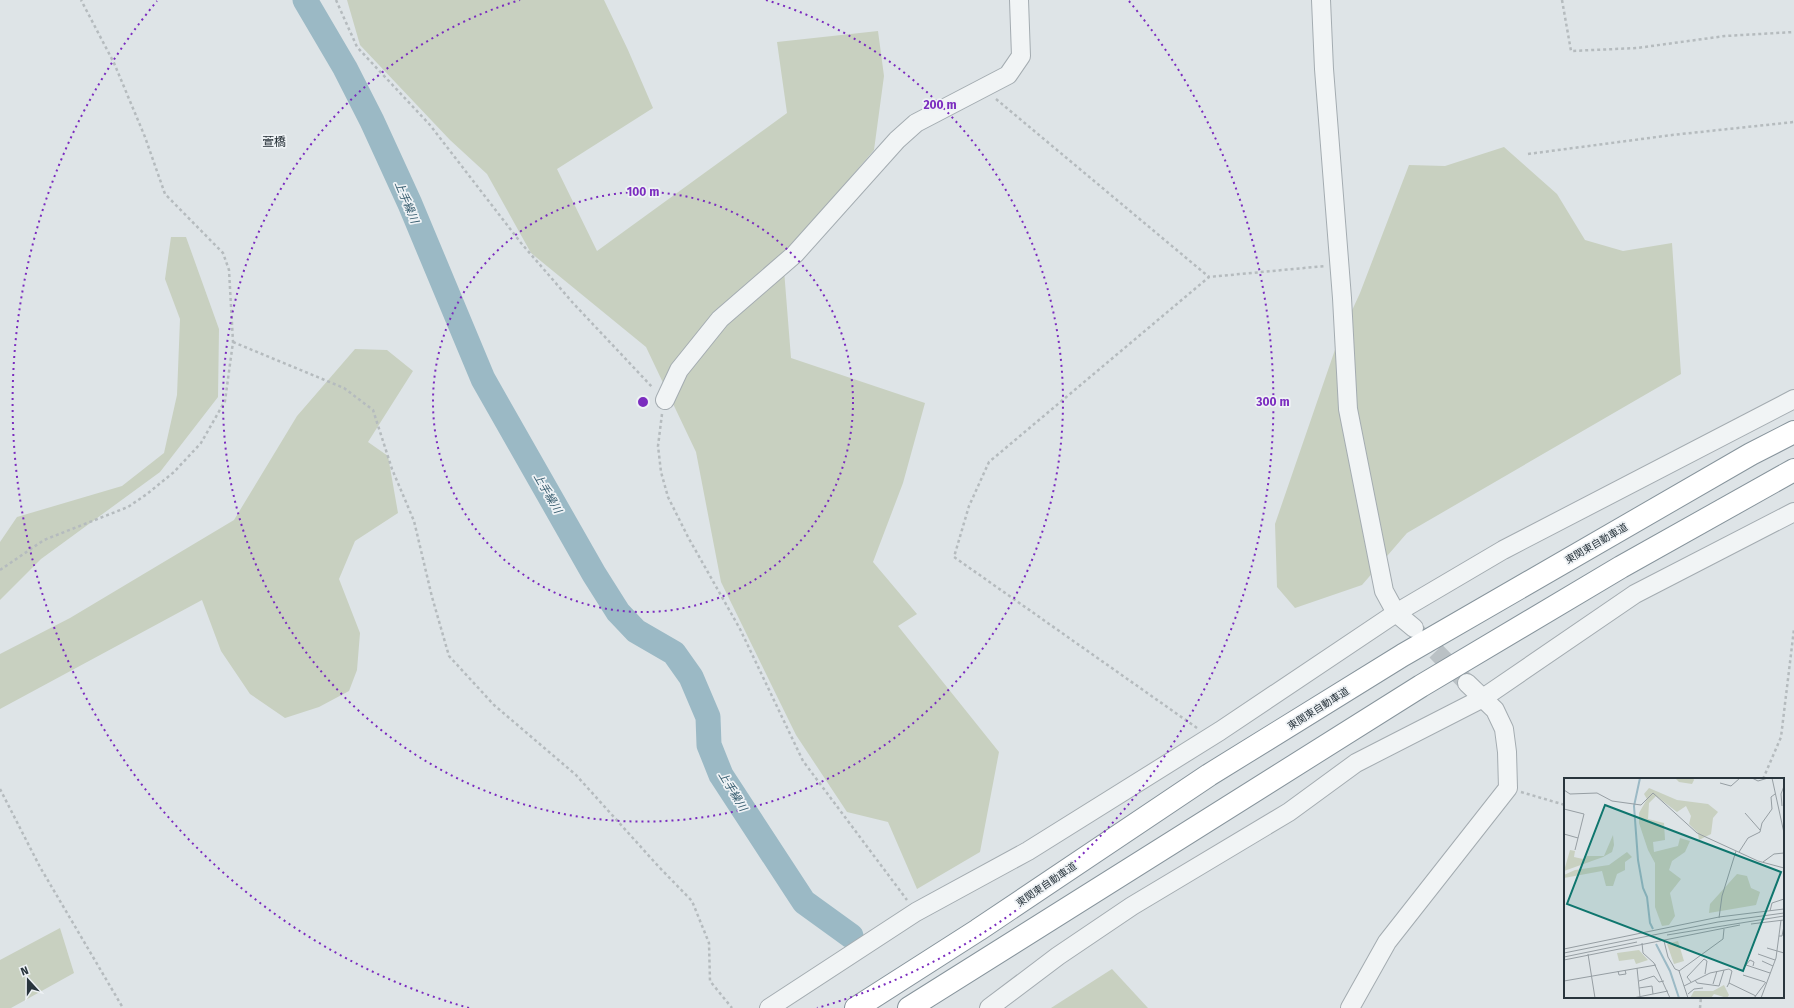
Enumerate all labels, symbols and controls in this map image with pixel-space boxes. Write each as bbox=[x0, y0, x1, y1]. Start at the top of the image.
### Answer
text: 200 m bbox=[923, 98, 957, 112]
district label: 萱橋 bbox=[262, 135, 286, 149]
water label: 上手繰川 bbox=[392, 179, 422, 226]
text: 100 m bbox=[627, 185, 659, 199]
centre of rings bbox=[636, 395, 650, 409]
text: 300 m bbox=[1255, 395, 1290, 409]
water label: 上手繰川 bbox=[531, 471, 565, 516]
street label: 東関東自動車道 bbox=[1563, 521, 1630, 567]
street label: 東関東自動車道 bbox=[1286, 685, 1351, 732]
water label: 上手繰川 bbox=[716, 769, 750, 814]
inset map bbox=[1564, 778, 1784, 998]
street label: 東関東自動車道 bbox=[1014, 860, 1079, 909]
north arrow bbox=[8, 960, 48, 1000]
text: N bbox=[19, 964, 30, 979]

